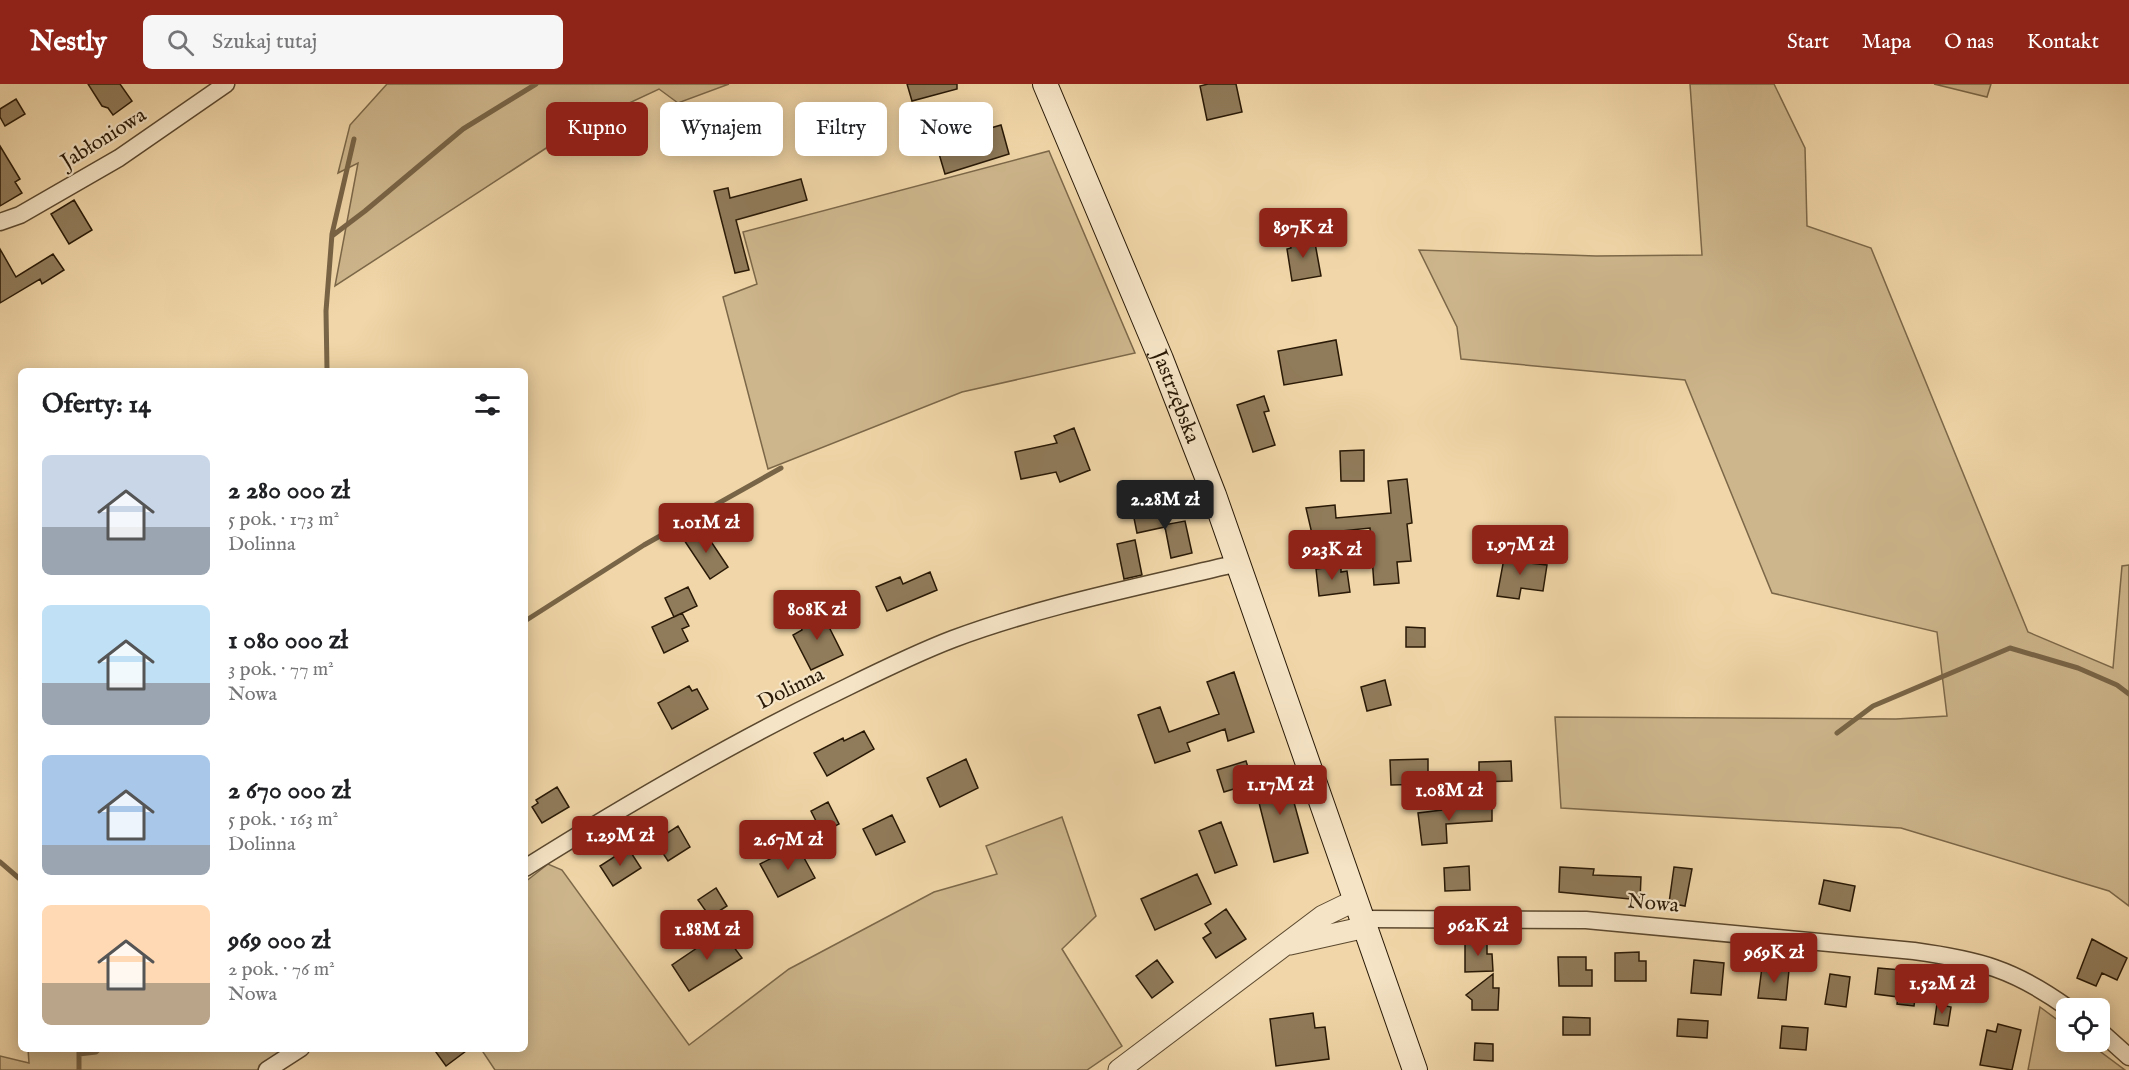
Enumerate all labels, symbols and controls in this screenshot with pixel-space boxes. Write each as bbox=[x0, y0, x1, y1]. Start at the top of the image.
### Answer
search box bbox=[143, 15, 563, 69]
text: Nestly bbox=[30, 25, 107, 60]
icon: search bbox=[164, 26, 197, 59]
text: Szukaj tutaj bbox=[212, 28, 317, 56]
text: Start bbox=[1787, 29, 1829, 56]
text: Mapa bbox=[1862, 29, 1911, 56]
text: O nas bbox=[1944, 29, 1994, 56]
text: Kontakt bbox=[2027, 29, 2099, 56]
street label: Jabłoniowa bbox=[55, 102, 153, 177]
chip: Kupno bbox=[546, 102, 648, 156]
chip: Wynajem bbox=[660, 102, 783, 156]
chip: Filtry bbox=[795, 102, 887, 156]
chip: Nowe bbox=[899, 102, 993, 156]
pin: 897K zł bbox=[1248, 208, 1358, 259]
text: 897K zł bbox=[1273, 215, 1333, 240]
street label: Jastrzębska bbox=[1145, 344, 1206, 448]
text: Oferty: 14 bbox=[42, 388, 151, 421]
icon: filters bbox=[471, 388, 504, 421]
text: 2 280 000 zł bbox=[228, 474, 350, 507]
icon: home bbox=[90, 479, 162, 551]
pin: 2.28M zł bbox=[1103, 480, 1227, 531]
text: 2.28M zł bbox=[1131, 487, 1199, 512]
pin: 1.01M zł bbox=[644, 503, 768, 554]
text: 5 pok. · 173 m² bbox=[228, 507, 339, 532]
text: 1.01M zł bbox=[673, 510, 739, 535]
pin: 1.97M zł bbox=[1458, 525, 1582, 576]
pin: 923K zł bbox=[1277, 530, 1387, 581]
text: Dolinna bbox=[228, 532, 296, 557]
text: 1.97M zł bbox=[1486, 532, 1554, 557]
text: 923K zł bbox=[1302, 537, 1362, 562]
pin: 808K zł bbox=[762, 590, 872, 641]
text: 808K zł bbox=[787, 597, 847, 622]
text: 1 080 000 zł bbox=[228, 624, 348, 657]
icon: home bbox=[90, 629, 162, 701]
text: 3 pok. · 77 m² bbox=[228, 657, 334, 682]
street label: Dolinna bbox=[753, 661, 830, 717]
text: Nowa bbox=[228, 682, 277, 707]
pin: 1.17M zł bbox=[1218, 765, 1342, 816]
pin: 1.08M zł bbox=[1387, 771, 1511, 822]
text: 1.17M zł bbox=[1247, 772, 1313, 797]
text: 2 670 000 zł bbox=[228, 774, 351, 807]
text: 1.08M zł bbox=[1415, 778, 1483, 803]
icon: home bbox=[90, 779, 162, 851]
text: 5 pok. · 163 m² bbox=[228, 807, 338, 832]
pin: 1.29M zł bbox=[558, 816, 682, 867]
pin: 2.67M zł bbox=[726, 820, 850, 871]
text: 1.29M zł bbox=[586, 823, 654, 848]
text: 2.67M zł bbox=[753, 827, 823, 852]
text: Dolinna bbox=[228, 832, 296, 857]
street label: Nowa bbox=[1626, 888, 1681, 920]
pin: 962K zł bbox=[1423, 906, 1533, 957]
pin: 1.88M zł bbox=[645, 910, 769, 961]
text: 962K zł bbox=[1448, 913, 1508, 938]
text: 1.88M zł bbox=[674, 917, 740, 942]
text: 969 000 zł bbox=[228, 924, 331, 957]
icon: home bbox=[90, 929, 162, 1001]
pin: 969K zł bbox=[1719, 933, 1829, 984]
text: 969K zł bbox=[1744, 940, 1804, 965]
text: 2 pok. · 76 m² bbox=[228, 957, 335, 982]
pin: 1.52M zł bbox=[1880, 964, 2004, 1015]
text: 1.52M zł bbox=[1909, 971, 1975, 996]
text: Nowa bbox=[228, 982, 277, 1007]
map controls bbox=[2056, 998, 2110, 1052]
button: locate bbox=[2056, 998, 2110, 1052]

